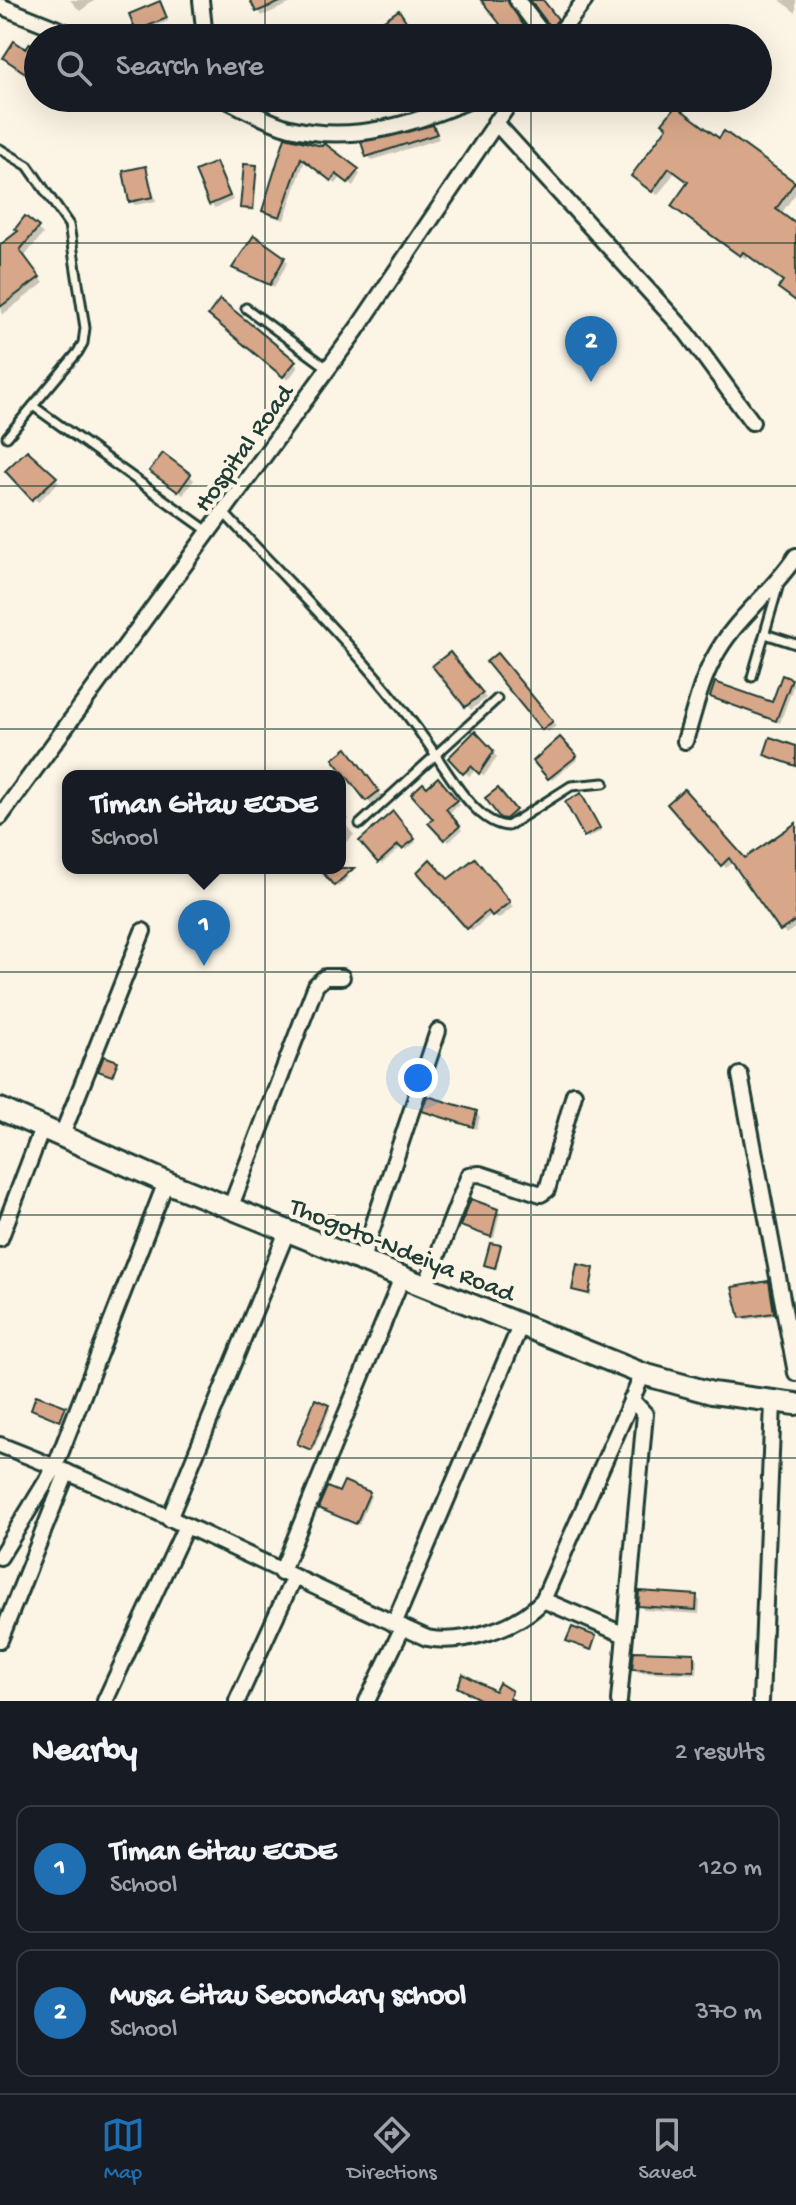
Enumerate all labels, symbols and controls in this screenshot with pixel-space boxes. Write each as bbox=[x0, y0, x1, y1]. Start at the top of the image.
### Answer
search box bbox=[24, 24, 772, 112]
icon: search bbox=[52, 46, 96, 90]
text: Search here bbox=[116, 51, 264, 86]
pin: 2 bbox=[565, 316, 617, 382]
street label: Hospital Road bbox=[189, 378, 303, 519]
popup bbox=[62, 770, 346, 874]
text: Timan Gitau ECDE bbox=[91, 789, 317, 824]
text: School bbox=[91, 824, 159, 855]
pin: 1 bbox=[178, 900, 230, 966]
your location bbox=[398, 1058, 438, 1098]
street label: Thogoto-Ndeiya Road bbox=[283, 1192, 520, 1312]
text: Nearby bbox=[32, 1733, 137, 1773]
text: 2 results bbox=[675, 1738, 764, 1769]
text: Timan Gitau ECDE bbox=[110, 1836, 336, 1871]
text: 1 bbox=[55, 1854, 65, 1885]
text: 120 m bbox=[699, 1854, 762, 1885]
text: School bbox=[110, 1871, 178, 1902]
text: Musa Gitau Secondary school bbox=[110, 1980, 466, 2015]
text: 2 bbox=[54, 1998, 66, 2029]
text: 370 m bbox=[696, 1998, 762, 2029]
text: School bbox=[110, 2015, 178, 2046]
tab: Map bbox=[101, 2113, 145, 2187]
tab: Directions bbox=[347, 2113, 437, 2187]
tab: Saved bbox=[639, 2113, 695, 2187]

